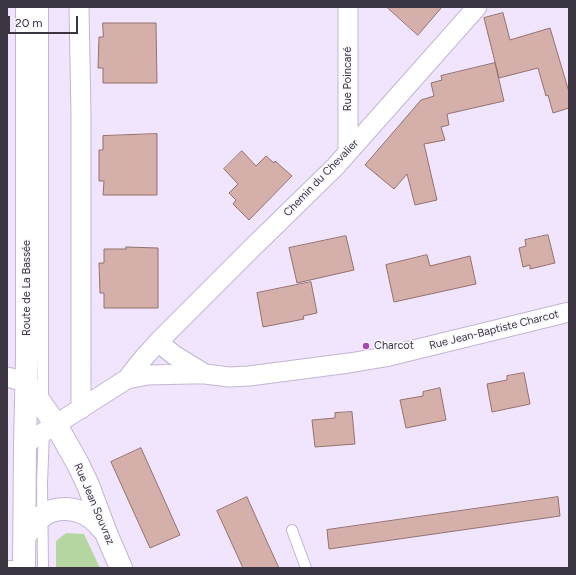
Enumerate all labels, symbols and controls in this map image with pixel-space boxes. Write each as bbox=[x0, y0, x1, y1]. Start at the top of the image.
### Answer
scale bar bbox=[10, 8, 80, 34]
text: 20 m bbox=[15, 16, 43, 30]
street label: Rue Poincaré bbox=[341, 47, 355, 111]
street label: Chemin du Chevalier bbox=[281, 137, 361, 219]
street label: Route de La Bassée bbox=[20, 240, 34, 336]
street label: Rue Jean-Baptiste Charcot bbox=[428, 307, 560, 353]
place label: Charcot bbox=[374, 339, 414, 353]
marker: Charcot bbox=[361, 341, 371, 351]
street label: Rue Jean Souvraz bbox=[71, 461, 117, 547]

